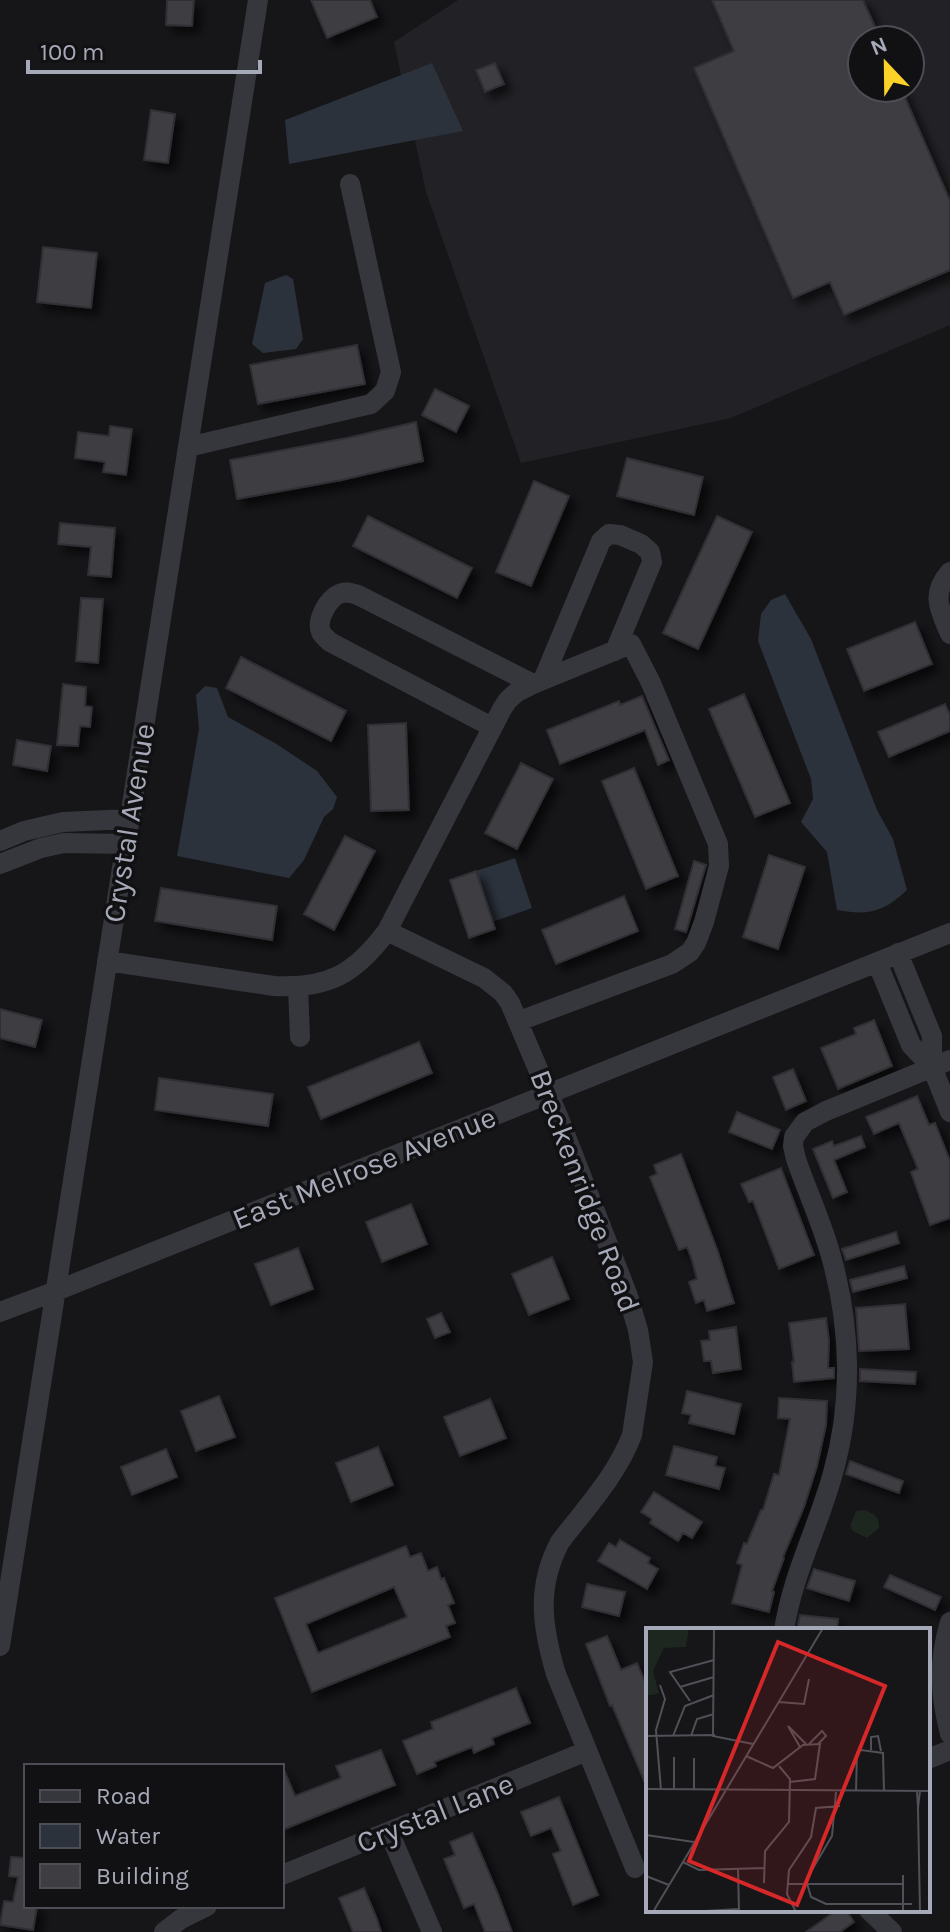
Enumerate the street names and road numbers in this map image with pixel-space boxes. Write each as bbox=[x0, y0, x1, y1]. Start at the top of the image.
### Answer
street label: Crystal Avenue bbox=[95, 721, 163, 925]
street label: Breckenridge Road bbox=[522, 1065, 648, 1317]
street label: East Melrose Avenue bbox=[227, 1099, 501, 1237]
street label: Crystal Lane bbox=[351, 1765, 519, 1861]

